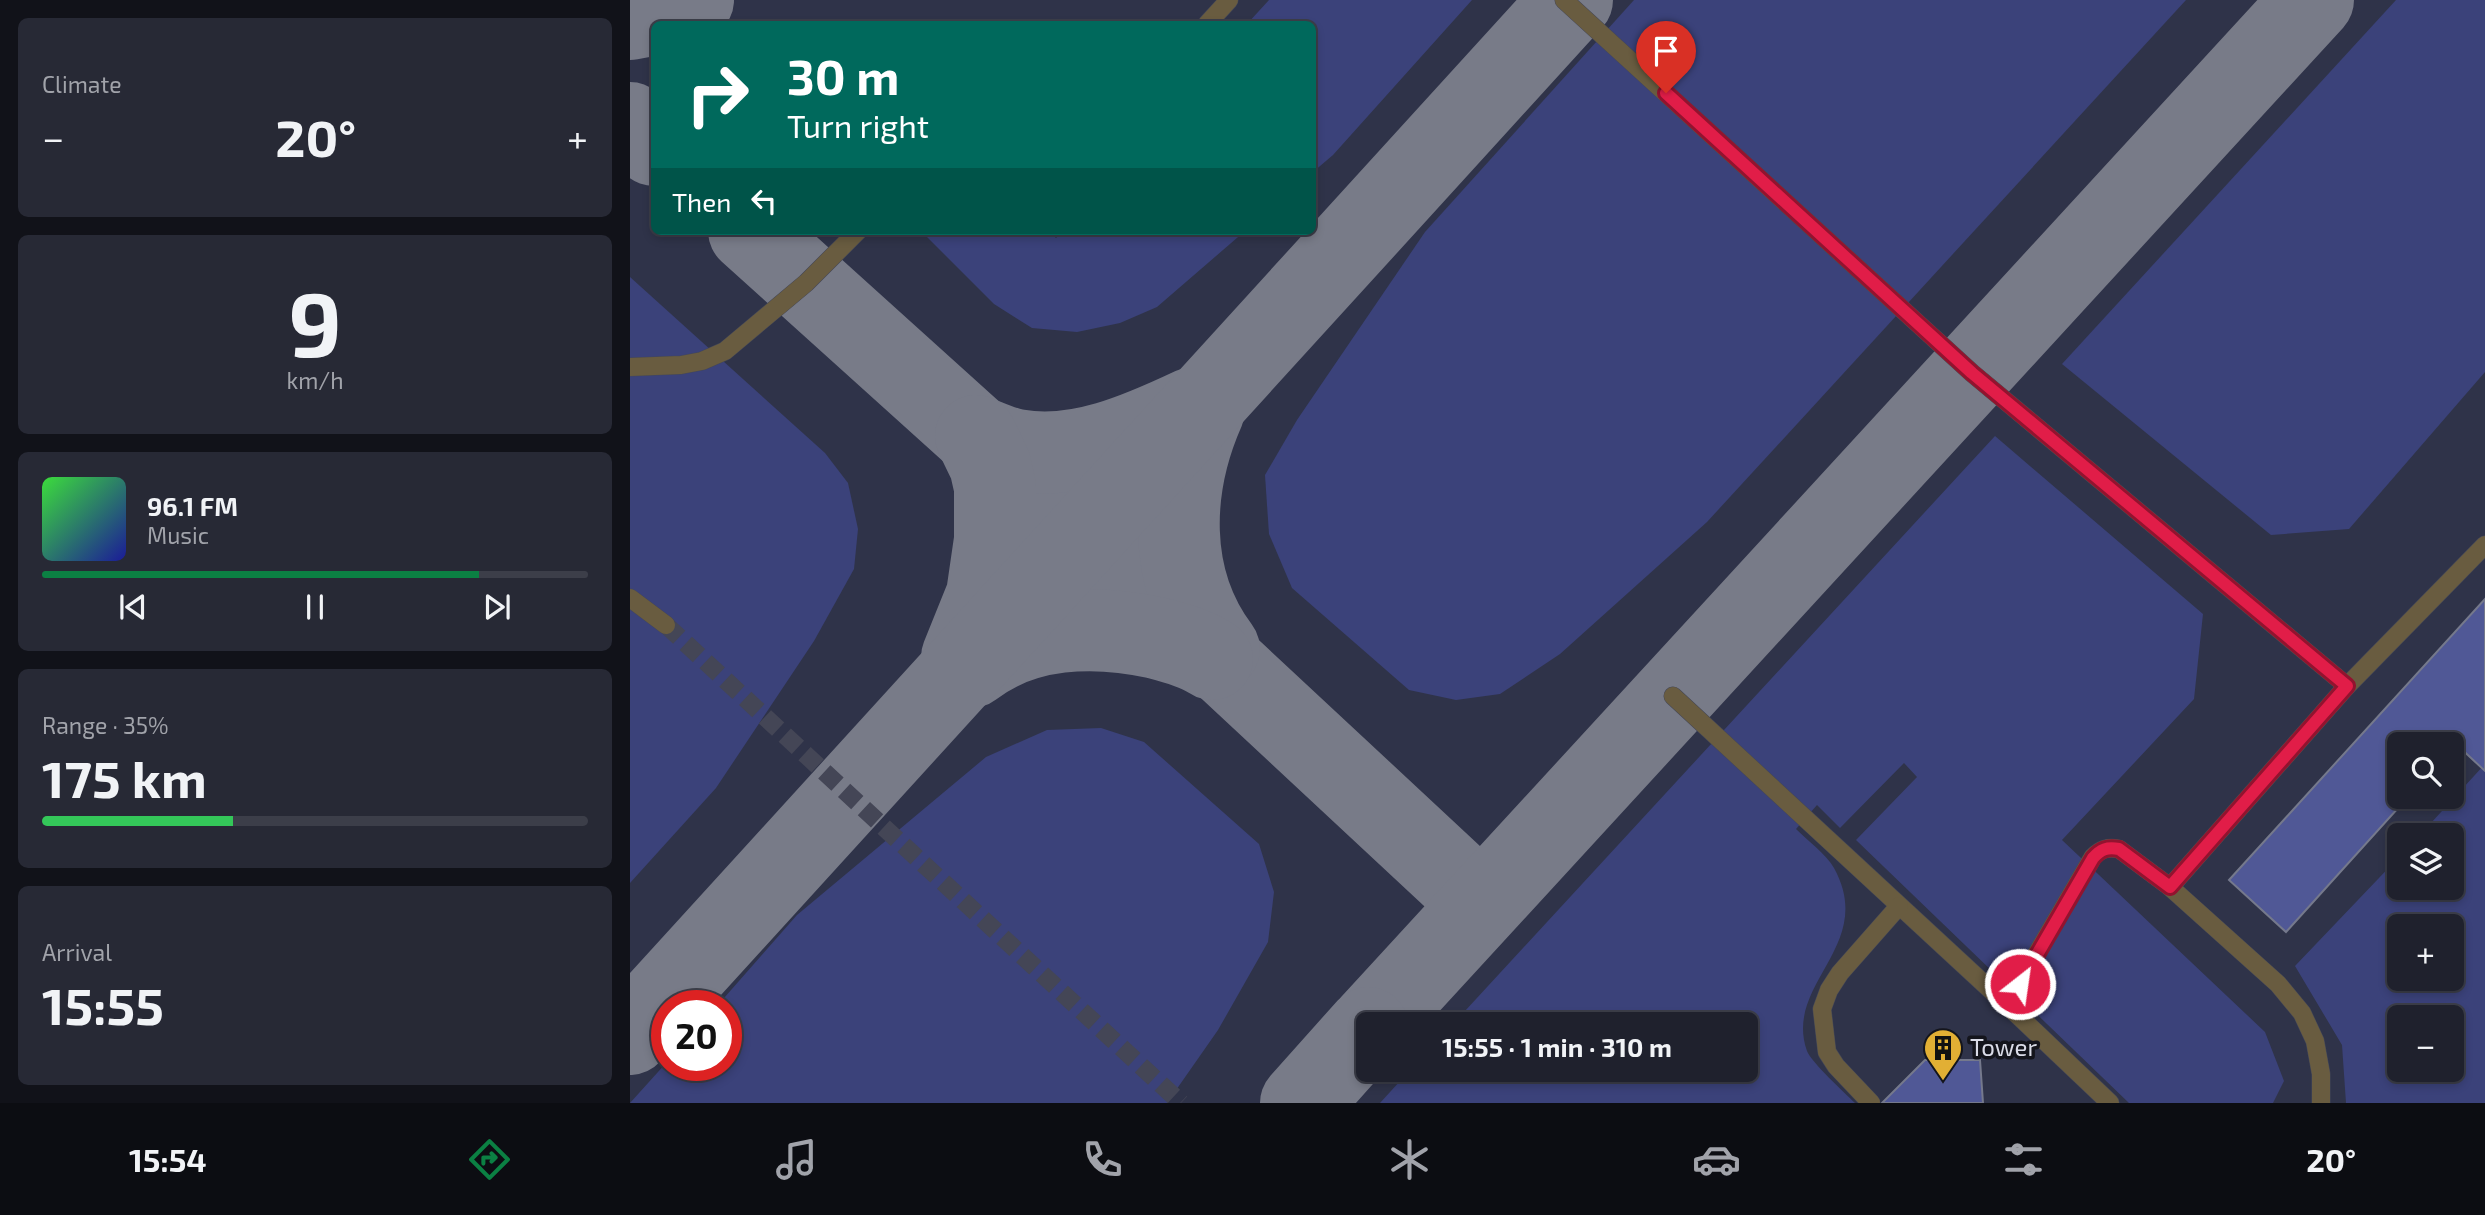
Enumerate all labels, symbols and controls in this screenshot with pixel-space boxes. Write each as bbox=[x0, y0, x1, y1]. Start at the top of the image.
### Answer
pin bbox=[1636, 21, 1696, 93]
icon: arrive bbox=[1647, 32, 1685, 70]
text: 30 m bbox=[787, 46, 899, 105]
icon: right bbox=[672, 49, 763, 140]
text: Climate bbox=[42, 70, 122, 98]
text: 20° bbox=[275, 105, 356, 167]
text: Turn right bbox=[787, 106, 929, 144]
text: − bbox=[42, 114, 64, 160]
text: + bbox=[567, 114, 588, 160]
icon: left bbox=[745, 182, 783, 220]
text: Then bbox=[672, 186, 731, 217]
text: 9 bbox=[288, 266, 342, 375]
text: km/h bbox=[286, 366, 344, 394]
text: 96.1 FM bbox=[147, 490, 238, 521]
text: Music bbox=[147, 521, 209, 549]
icon: previous bbox=[114, 588, 152, 626]
icon: pause bbox=[296, 588, 334, 626]
icon: next bbox=[478, 588, 516, 626]
text: Range · 35% bbox=[42, 711, 169, 739]
map controls bbox=[2387, 732, 2464, 1082]
button: search bbox=[2387, 732, 2464, 809]
text: 175 km bbox=[42, 746, 207, 808]
button: layers bbox=[2387, 823, 2464, 900]
button: + bbox=[2387, 914, 2464, 991]
text: Arrival bbox=[42, 938, 112, 966]
position arrow bbox=[1983, 947, 2057, 1021]
text: 15:55 bbox=[42, 973, 164, 1035]
speed limit sign: 20 bbox=[651, 990, 742, 1081]
button: − bbox=[2387, 1005, 2464, 1082]
building icon: Tower bbox=[1922, 1027, 1964, 1082]
text: 15:55 · 1 min · 310 m bbox=[1442, 1031, 1672, 1062]
place label: Tower bbox=[1970, 1032, 2037, 1061]
icon: directions bbox=[465, 1135, 514, 1184]
icon: music bbox=[772, 1135, 821, 1184]
icon: phone bbox=[1078, 1135, 1127, 1184]
icon: climate bbox=[1385, 1135, 1434, 1184]
icon: car bbox=[1692, 1135, 1741, 1184]
icon: filters bbox=[1999, 1135, 2048, 1184]
text: 15:54 bbox=[129, 1140, 207, 1178]
text: 20° bbox=[2306, 1140, 2356, 1178]

